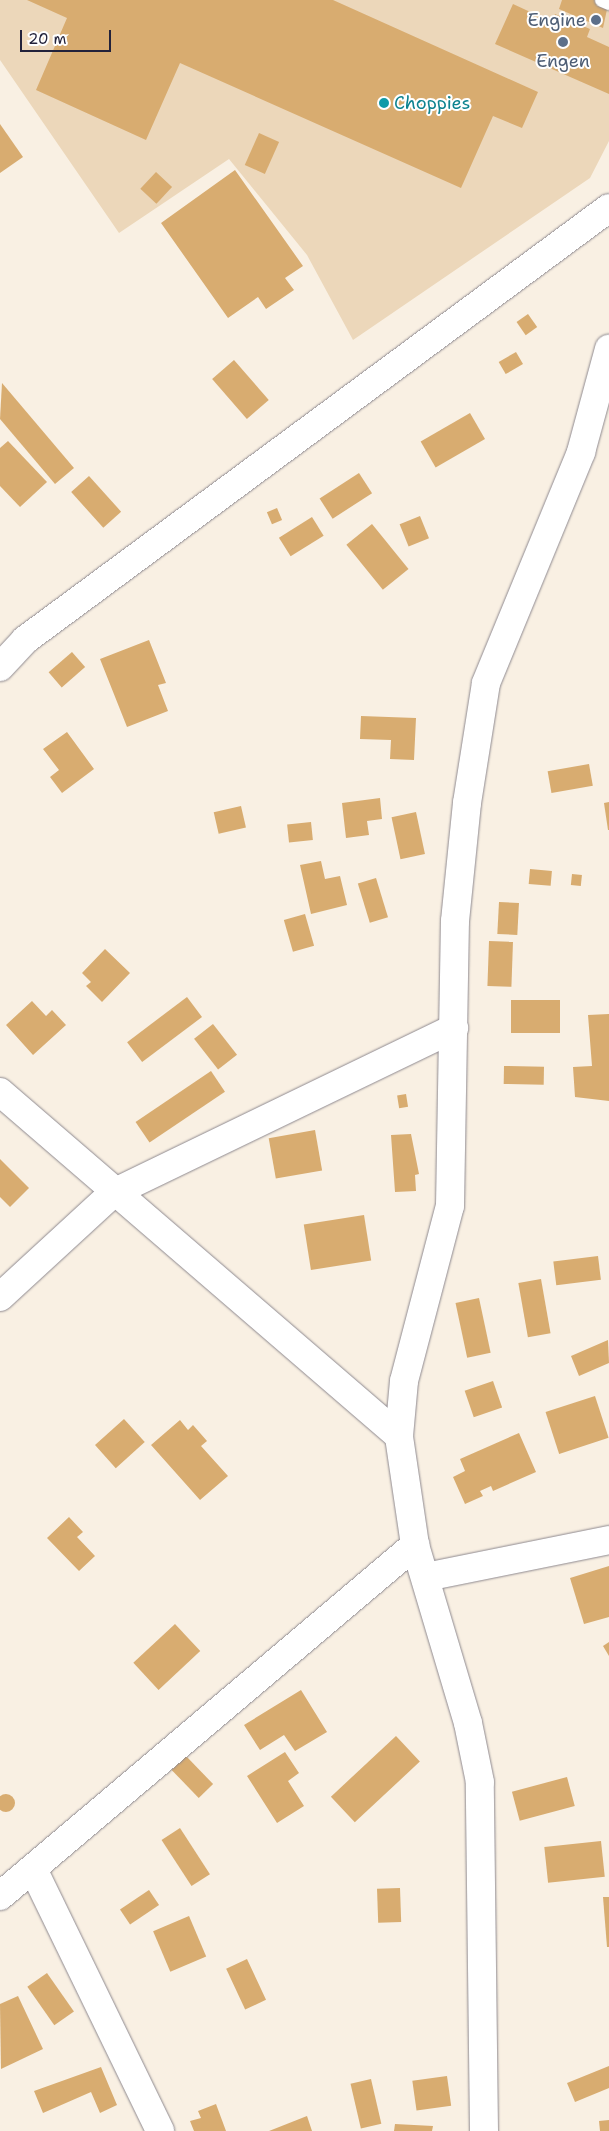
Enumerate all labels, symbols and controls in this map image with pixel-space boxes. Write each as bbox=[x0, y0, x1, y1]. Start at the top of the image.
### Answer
place label: Engine bbox=[527, 9, 586, 31]
marker: Engine bbox=[590, 14, 602, 26]
scale bar bbox=[22, 20, 114, 52]
text: 20 m bbox=[28, 29, 67, 49]
marker: Engen bbox=[557, 36, 569, 48]
place label: Engen bbox=[536, 50, 590, 72]
place label: Choppies bbox=[394, 92, 470, 114]
marker: Choppies bbox=[378, 97, 390, 109]

